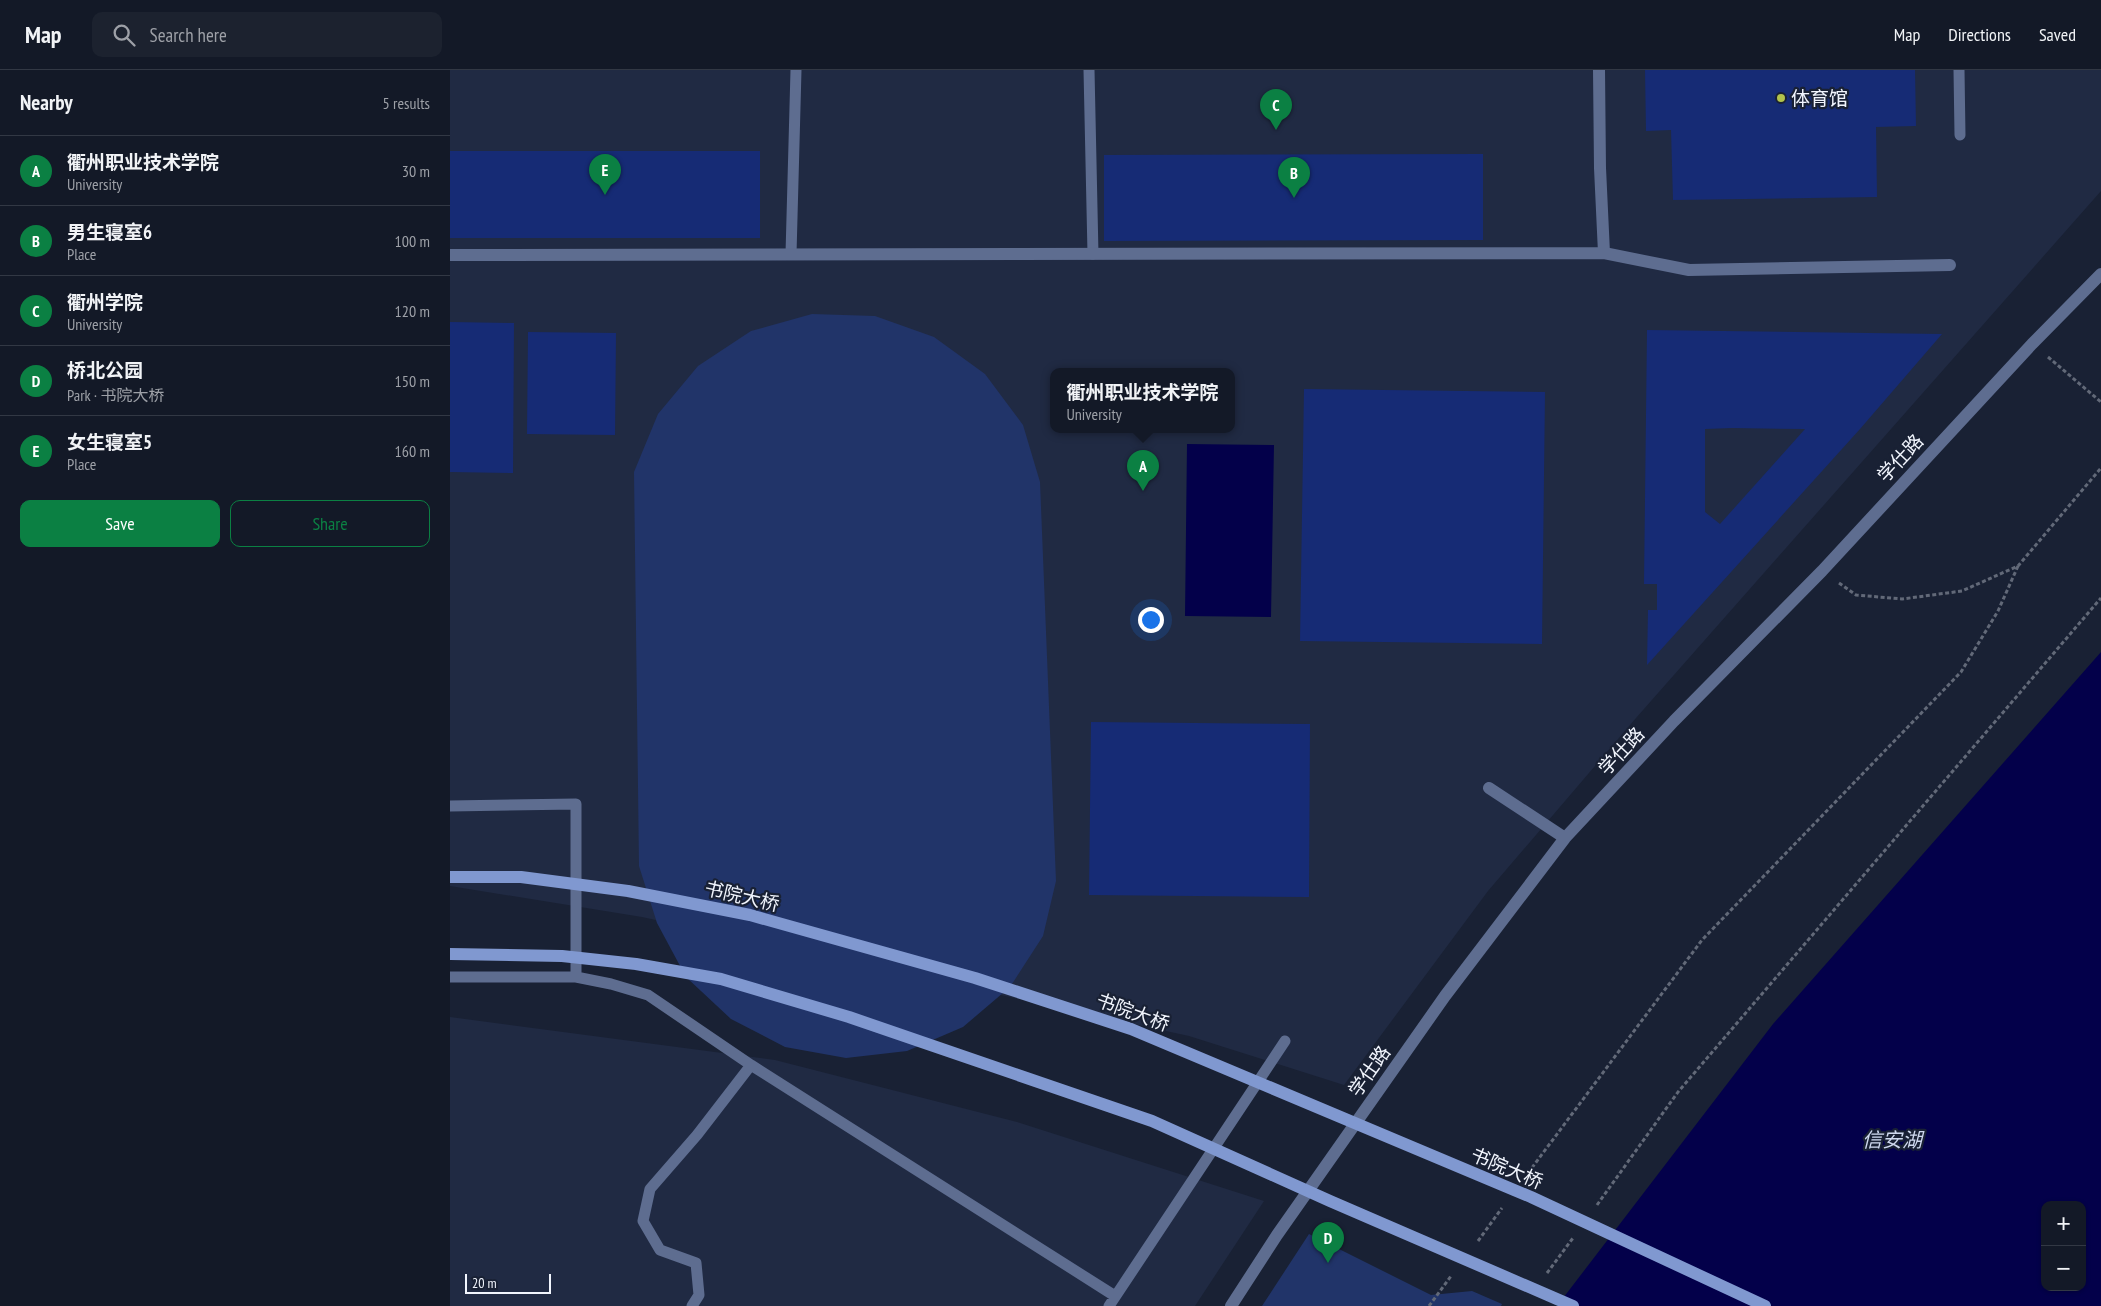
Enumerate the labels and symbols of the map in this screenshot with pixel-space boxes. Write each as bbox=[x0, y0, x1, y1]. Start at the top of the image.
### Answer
place label: 体育馆 bbox=[1791, 86, 1848, 110]
pin: C bbox=[1260, 89, 1292, 130]
marker: 体育馆 bbox=[1775, 92, 1787, 104]
pin: E bbox=[589, 154, 621, 195]
pin: B bbox=[1278, 157, 1310, 198]
street label: 学仕路 bbox=[1872, 429, 1928, 487]
pin: A bbox=[1127, 450, 1159, 491]
your location bbox=[1138, 607, 1164, 633]
street label: 学仕路 bbox=[1593, 722, 1649, 780]
street label: 书院大桥 bbox=[702, 876, 782, 916]
street label: 书院大桥 bbox=[1093, 988, 1173, 1036]
street label: 学仕路 bbox=[1343, 1041, 1395, 1101]
water label: 信安湖 bbox=[1862, 1127, 1925, 1153]
street label: 书院大桥 bbox=[1467, 1142, 1547, 1194]
pin: D bbox=[1312, 1222, 1344, 1263]
scale bar bbox=[465, 1271, 551, 1294]

